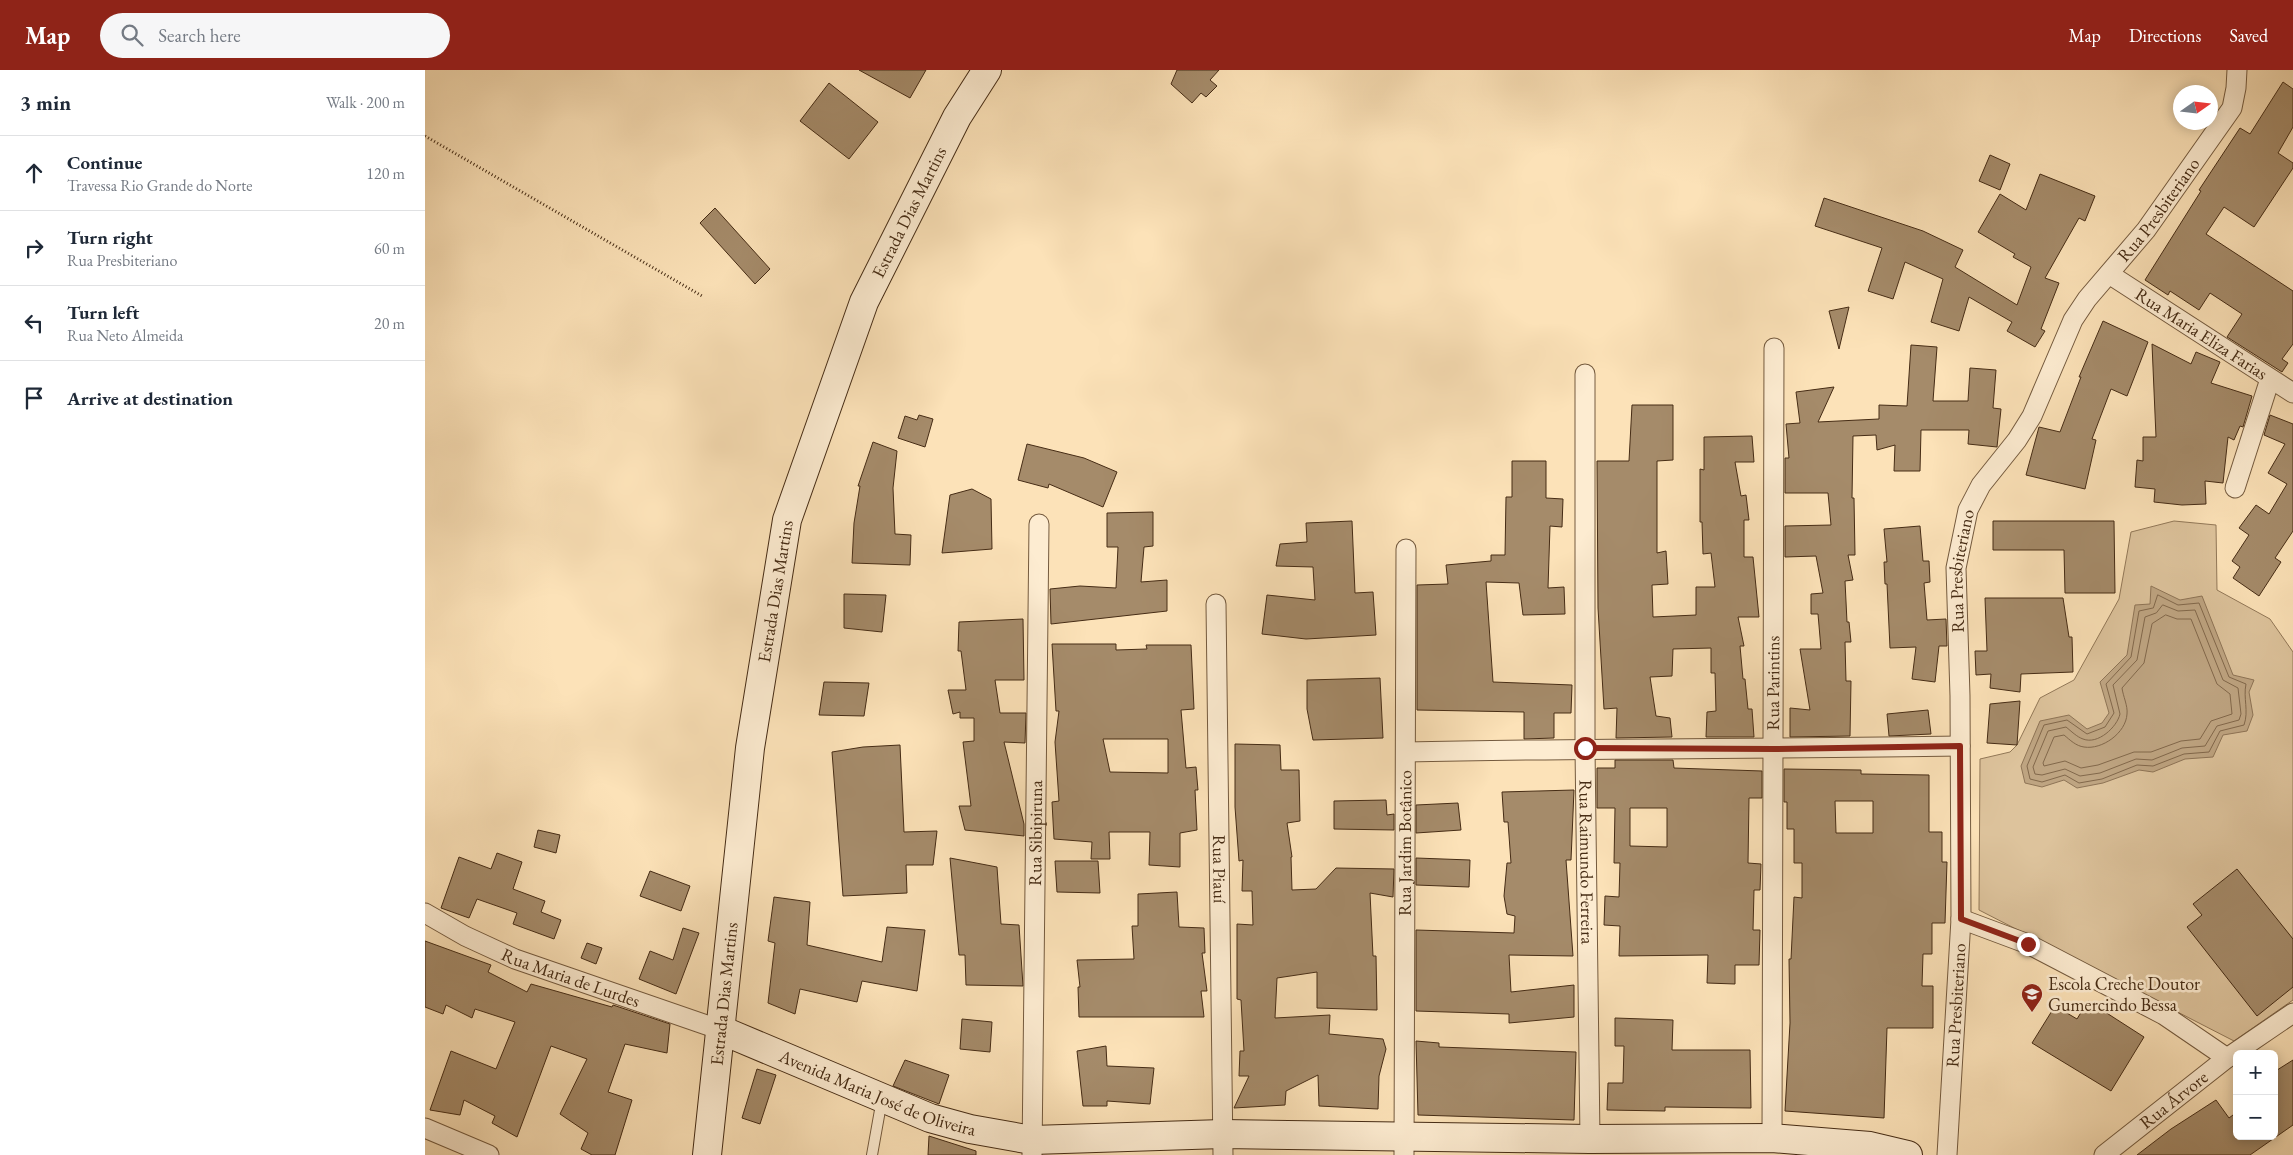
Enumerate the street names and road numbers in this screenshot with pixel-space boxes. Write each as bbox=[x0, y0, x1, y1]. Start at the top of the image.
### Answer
street label: Estrada Dias Martins bbox=[866, 142, 951, 281]
street label: Rua Presbiteriano bbox=[2112, 153, 2205, 266]
street label: Rua Maria Eliza Farias bbox=[2131, 282, 2272, 385]
street label: Rua Presbiteriano bbox=[1944, 507, 1979, 633]
street label: Estrada Dias Martins bbox=[752, 518, 798, 664]
street label: Rua Parintins bbox=[1761, 635, 1784, 730]
street label: Rua Jardim Botânico bbox=[1393, 770, 1416, 916]
street label: Rua Sibipiruna bbox=[1023, 779, 1047, 886]
street label: Rua Raimundo Ferreira bbox=[1574, 780, 1600, 945]
street label: Rua Piauí bbox=[1208, 835, 1232, 904]
street label: Estrada Dias Martins bbox=[705, 921, 743, 1067]
street label: Rua Maria de Lurdes bbox=[498, 942, 643, 1012]
street label: Rua Presbiteriano bbox=[1940, 942, 1971, 1068]
street label: Avenida Maria José de Oliveira bbox=[775, 1043, 978, 1141]
street label: Rua Árvore bbox=[2135, 1065, 2213, 1134]

